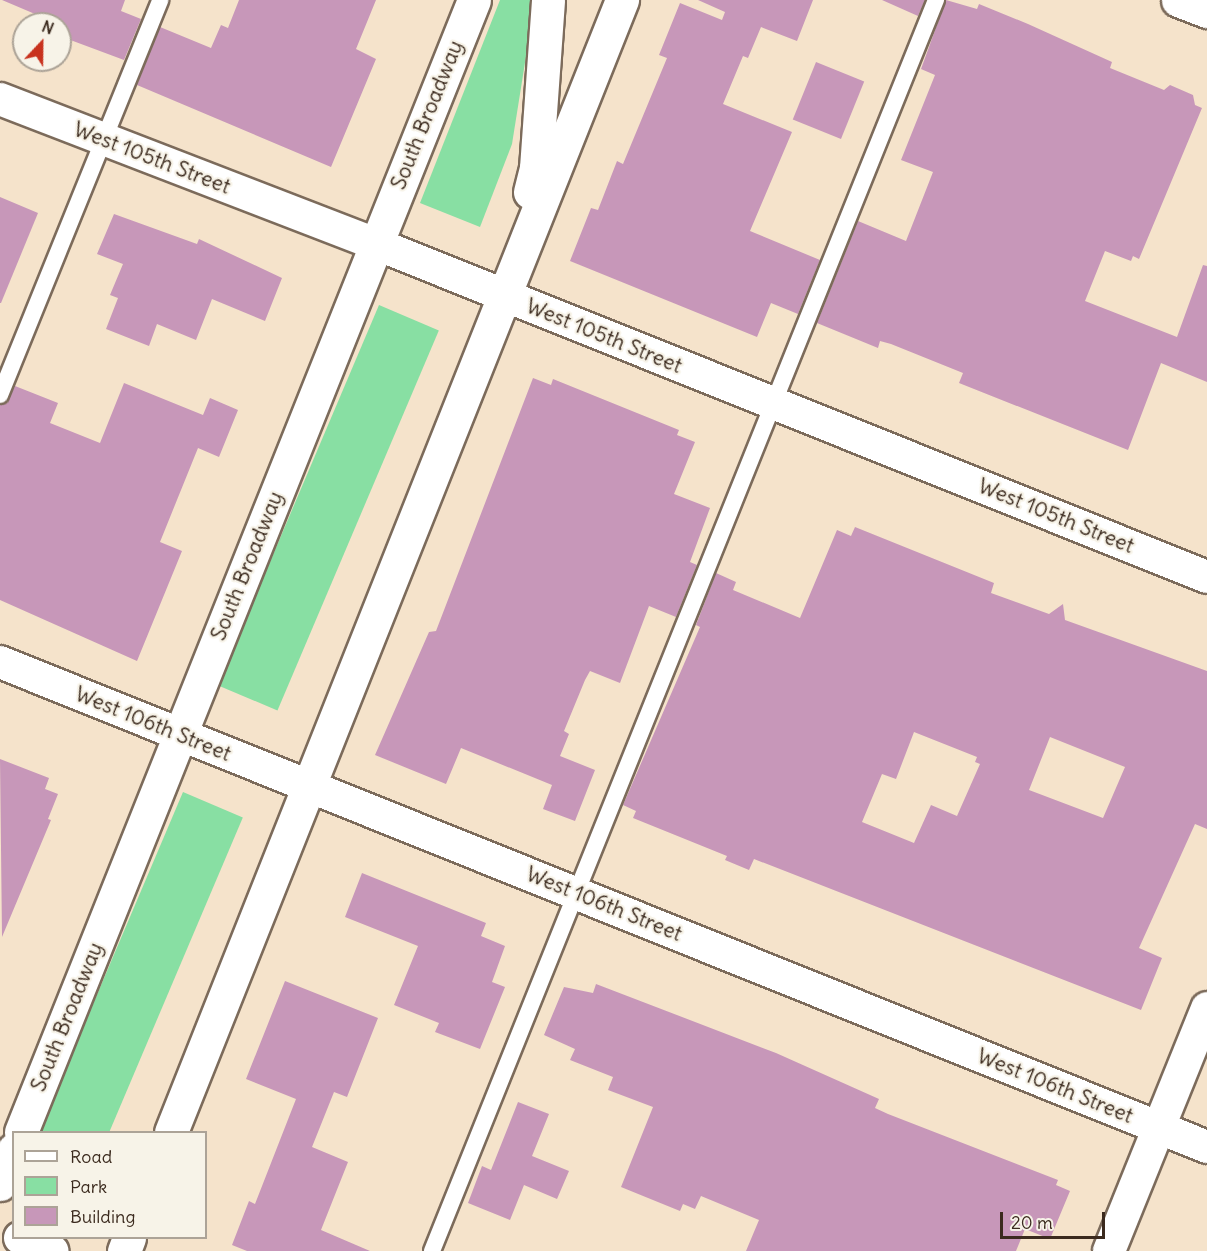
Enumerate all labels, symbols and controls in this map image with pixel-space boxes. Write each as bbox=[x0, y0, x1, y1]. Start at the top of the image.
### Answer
north arrow bbox=[12, 12, 72, 72]
text: N bbox=[39, 16, 57, 39]
street label: South Broadway bbox=[386, 37, 468, 193]
street label: West 105th Street bbox=[70, 117, 234, 199]
street label: West 105th Street bbox=[522, 293, 686, 379]
street label: West 105th Street bbox=[974, 473, 1138, 559]
street label: South Broadway bbox=[206, 488, 288, 644]
street label: West 106th Street bbox=[71, 681, 235, 767]
street label: West 106th Street bbox=[522, 861, 686, 947]
street label: South Broadway bbox=[26, 939, 108, 1095]
street label: West 106th Street bbox=[973, 1043, 1137, 1129]
legend bbox=[12, 1131, 207, 1239]
text: Road bbox=[70, 1145, 112, 1168]
text: Park bbox=[70, 1175, 107, 1198]
scale bar bbox=[1003, 1200, 1108, 1238]
text: Building bbox=[70, 1205, 135, 1228]
text: 20 m bbox=[1011, 1211, 1053, 1234]

